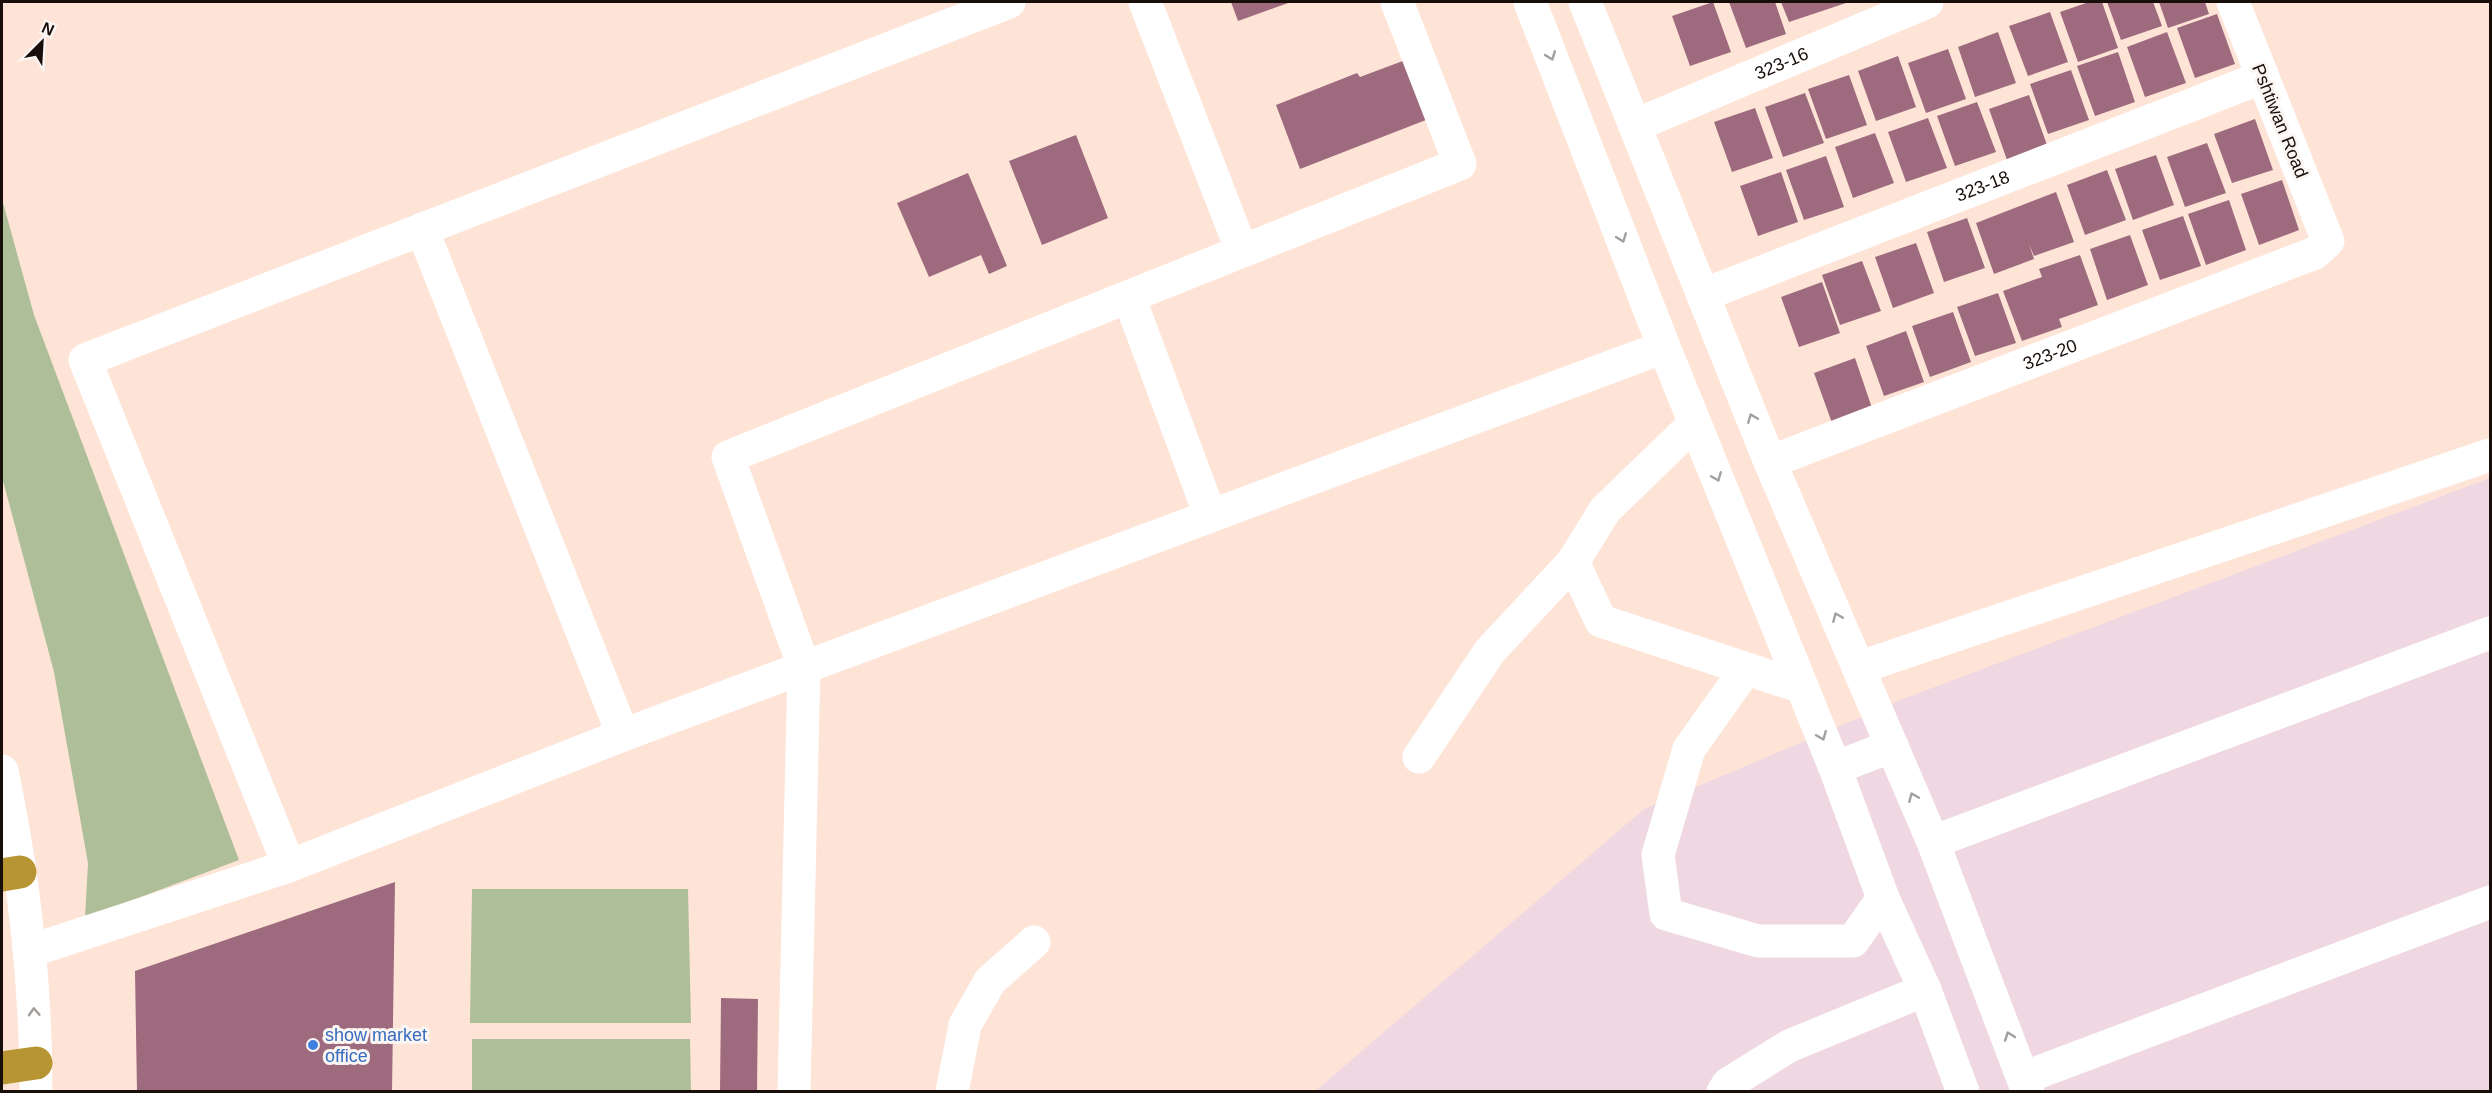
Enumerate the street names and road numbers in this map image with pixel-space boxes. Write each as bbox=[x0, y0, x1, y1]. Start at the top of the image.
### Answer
street label: 323-16 bbox=[1752, 43, 1811, 84]
street label: Pshtiwan Road bbox=[2248, 61, 2312, 181]
street label: 323-18 bbox=[1953, 167, 2012, 206]
street label: 323-20 bbox=[2020, 335, 2080, 374]

